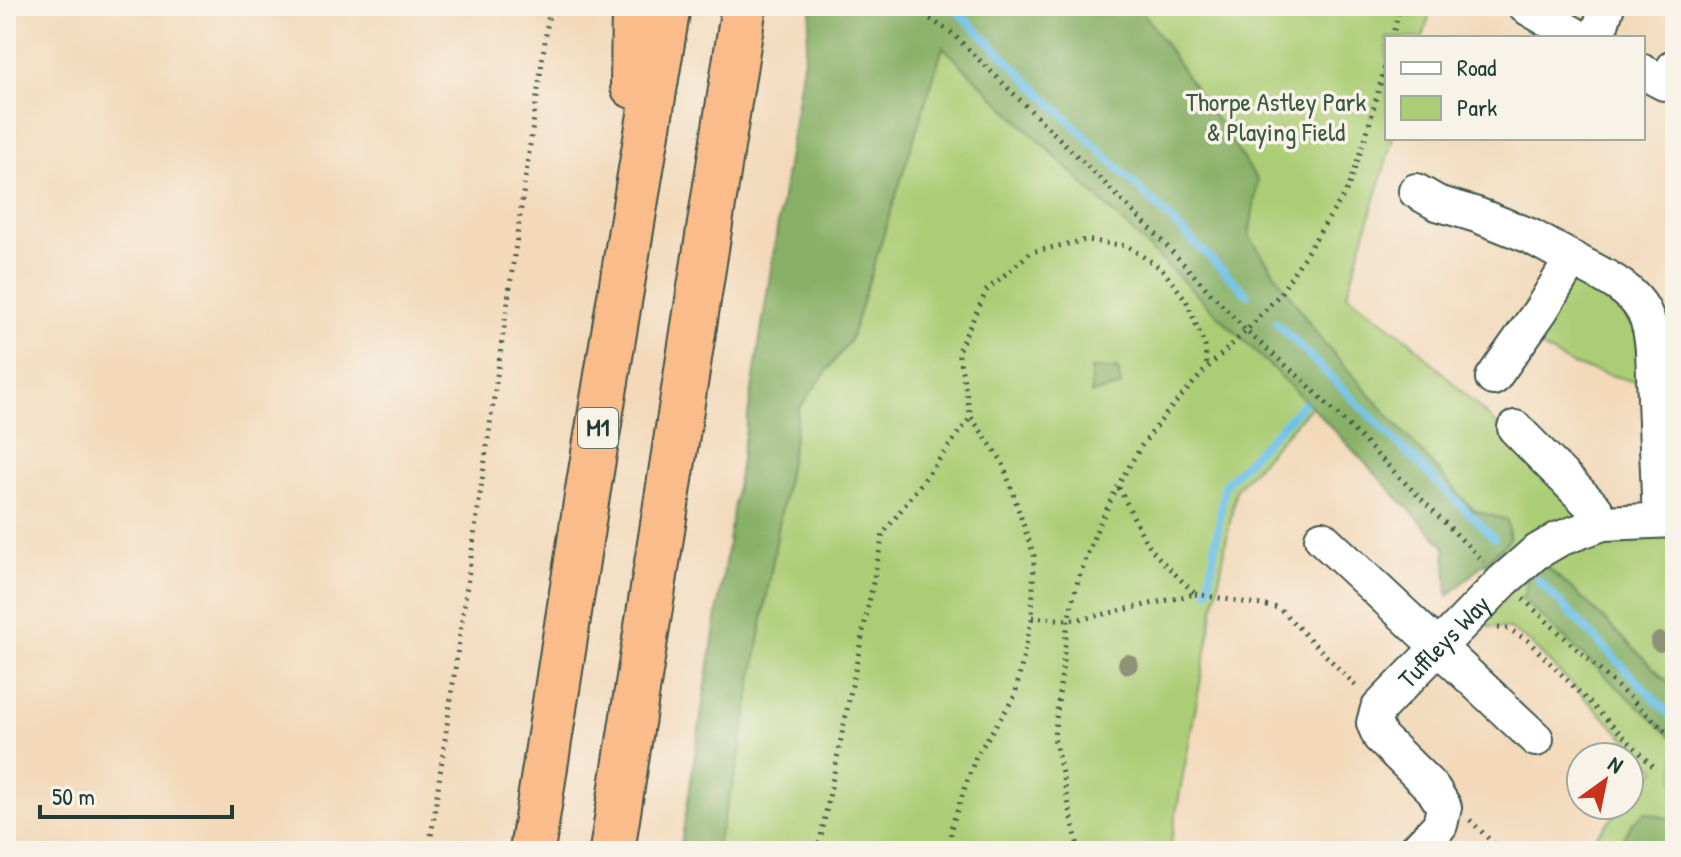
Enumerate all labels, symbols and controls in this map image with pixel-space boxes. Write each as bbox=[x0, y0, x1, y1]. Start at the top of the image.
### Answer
legend bbox=[1385, 36, 1645, 140]
text: Road bbox=[1457, 51, 1496, 83]
park label: Thorpe Astley Park & Playing Field bbox=[1186, 84, 1366, 149]
text: Park bbox=[1457, 91, 1497, 123]
road number: M1 bbox=[578, 408, 618, 448]
street label: Tuffleys Way bbox=[1390, 587, 1497, 695]
north arrow bbox=[1565, 741, 1645, 821]
text: N bbox=[1603, 748, 1629, 780]
scale bar bbox=[40, 769, 232, 819]
text: 50 m bbox=[52, 780, 95, 812]

